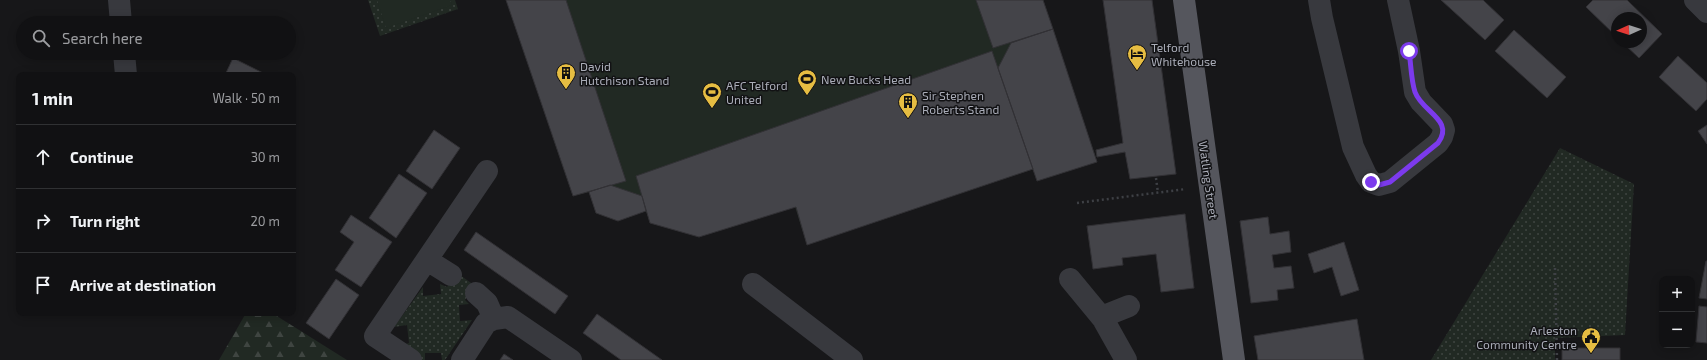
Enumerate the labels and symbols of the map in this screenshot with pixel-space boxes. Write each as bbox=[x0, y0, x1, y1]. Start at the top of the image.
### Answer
north arrow bbox=[1611, 12, 1647, 48]
place label: Telford Whitehouse bbox=[1151, 40, 1217, 68]
route start bbox=[1400, 42, 1418, 60]
hotel icon: Telford Whitehouse bbox=[1126, 43, 1148, 71]
place label: David Hutchison Stand bbox=[580, 59, 669, 87]
building icon: David Hutchison Stand bbox=[555, 62, 577, 90]
sports icon: New Bucks Head bbox=[796, 68, 818, 96]
place label: New Bucks Head bbox=[821, 72, 911, 86]
place label: AFC Telford United bbox=[726, 78, 788, 106]
sports icon: AFC Telford United bbox=[701, 81, 723, 109]
place label: Sir Stephen Roberts Stand bbox=[922, 88, 999, 116]
building icon: Sir Stephen Roberts Stand bbox=[897, 91, 919, 119]
street label: Watling Street bbox=[1197, 140, 1221, 220]
route end bbox=[1362, 173, 1380, 191]
place label: Arleston Community Centre bbox=[1476, 323, 1577, 351]
public building icon: Arleston Community Centre bbox=[1580, 326, 1602, 354]

